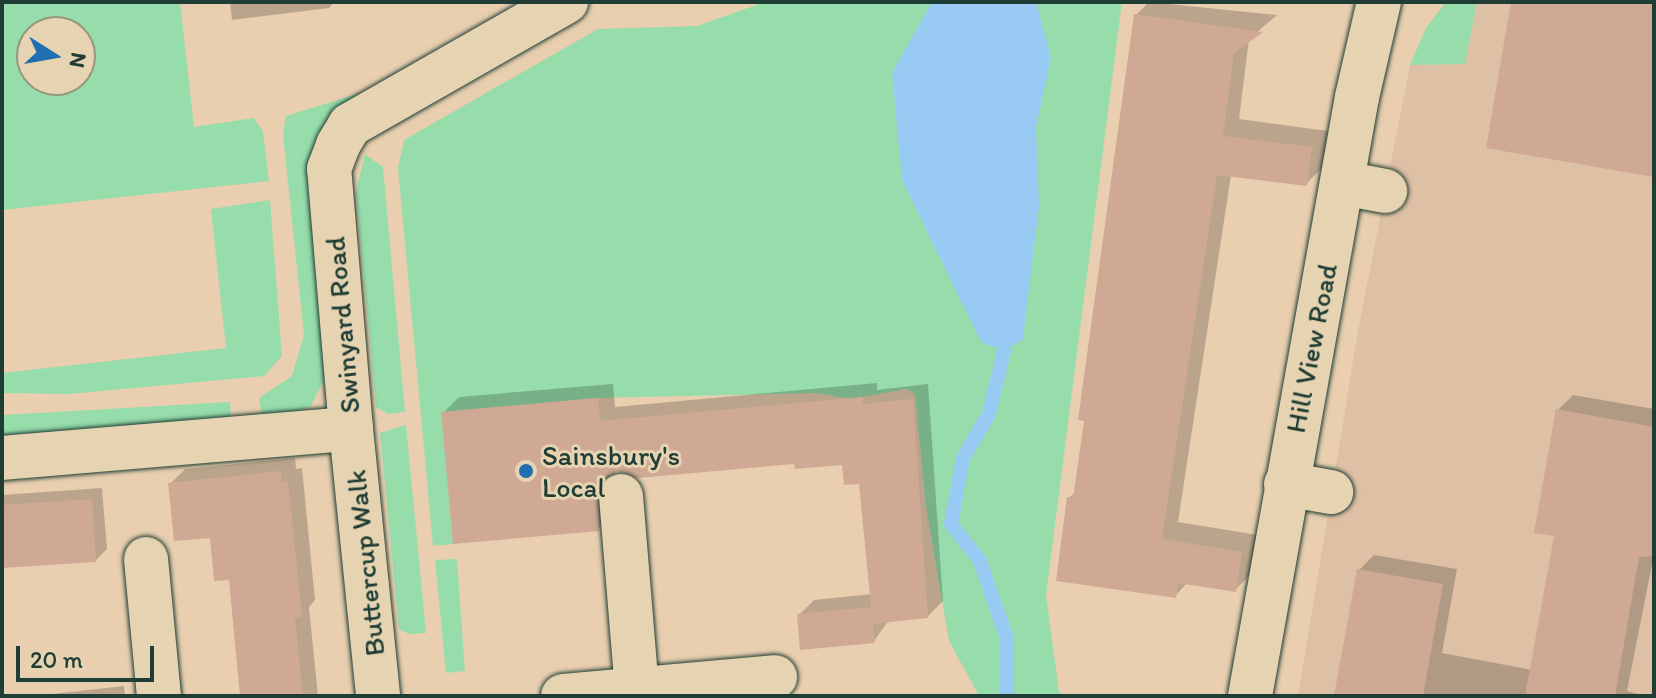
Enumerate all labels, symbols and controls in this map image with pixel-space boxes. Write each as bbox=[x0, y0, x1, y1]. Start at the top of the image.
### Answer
north arrow bbox=[16, 16, 96, 96]
text: N bbox=[63, 50, 93, 70]
street label: Swinyard Road bbox=[318, 236, 366, 414]
street label: Hill View Road bbox=[1278, 261, 1344, 435]
place label: Sainsbury's Local bbox=[542, 438, 680, 504]
marker: Sainsbury's Local bbox=[517, 462, 535, 480]
street label: Buttercup Walk bbox=[339, 468, 391, 658]
scale bar bbox=[20, 630, 158, 680]
text: 20 m bbox=[30, 645, 83, 674]

